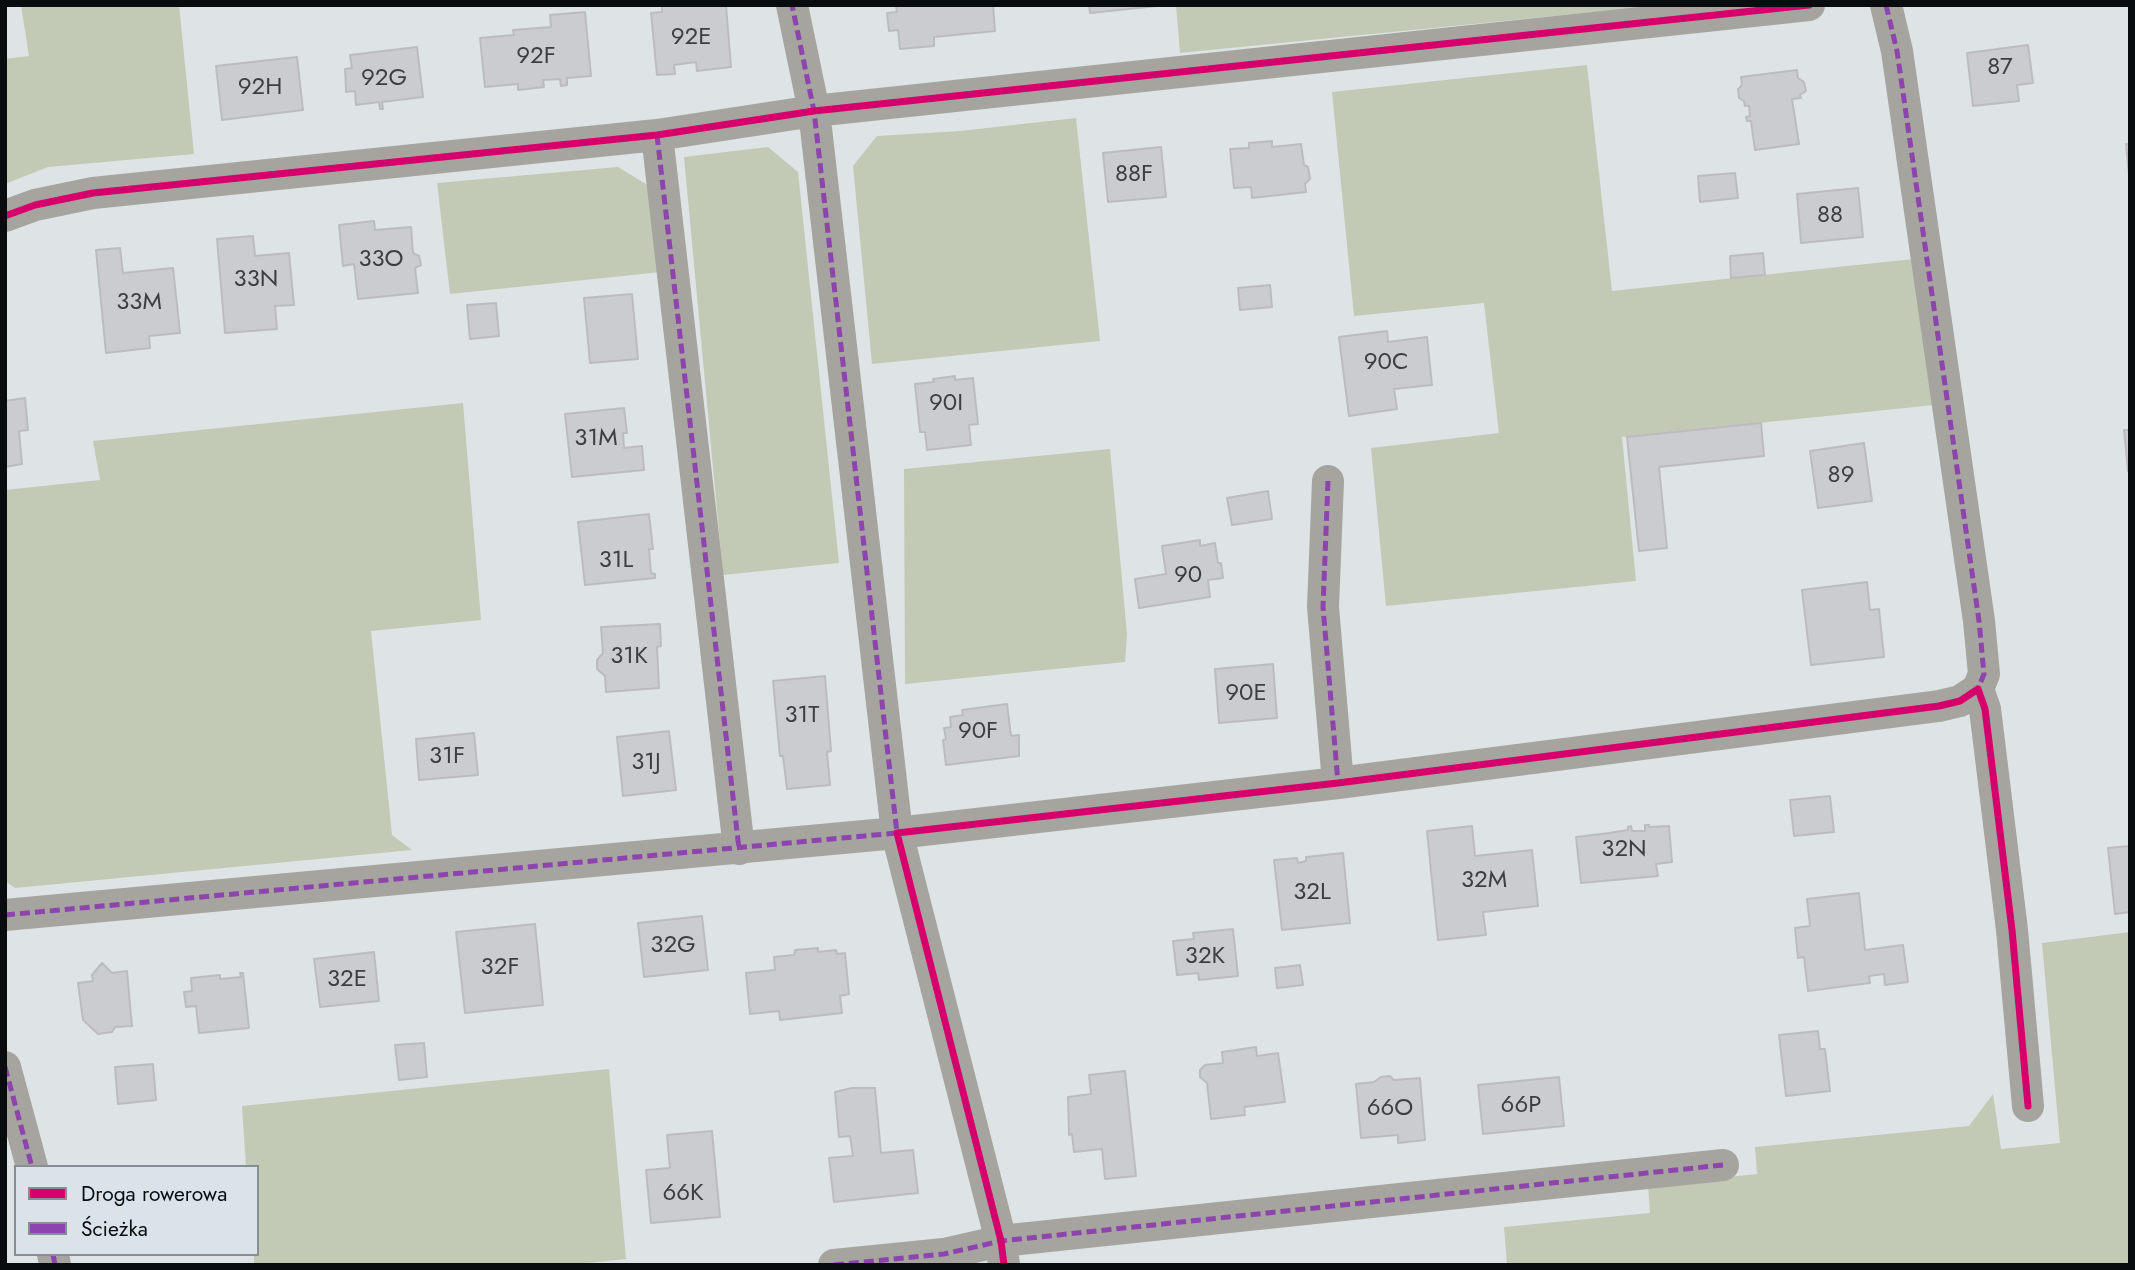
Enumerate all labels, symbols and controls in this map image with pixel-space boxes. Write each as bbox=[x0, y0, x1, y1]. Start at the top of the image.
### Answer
house number: 92E bbox=[671, 24, 711, 52]
house number: 92F bbox=[516, 43, 556, 71]
house number: 87 bbox=[1987, 54, 2013, 82]
house number: 92G bbox=[361, 65, 407, 93]
house number: 92H bbox=[238, 74, 282, 102]
house number: 88F bbox=[1115, 161, 1153, 189]
house number: 88 bbox=[1817, 202, 1843, 230]
house number: 33O bbox=[358, 246, 404, 274]
house number: 33N bbox=[234, 266, 278, 294]
house number: 33M bbox=[116, 289, 162, 317]
house number: 90C bbox=[1364, 349, 1408, 377]
house number: 90I bbox=[929, 390, 963, 418]
house number: 31M bbox=[574, 425, 618, 453]
house number: 89 bbox=[1828, 462, 1854, 490]
house number: 31L bbox=[599, 547, 633, 575]
house number: 90 bbox=[1174, 562, 1202, 590]
house number: 31K bbox=[610, 643, 648, 671]
house number: 90E bbox=[1225, 680, 1267, 708]
house number: 31T bbox=[784, 702, 820, 730]
house number: 90F bbox=[958, 718, 998, 746]
house number: 31F bbox=[429, 743, 465, 771]
house number: 31J bbox=[631, 749, 661, 777]
house number: 32N bbox=[1601, 836, 1647, 864]
house number: 32M bbox=[1461, 867, 1507, 895]
house number: 32L bbox=[1293, 879, 1331, 907]
house number: 32G bbox=[650, 932, 696, 960]
house number: 32K bbox=[1185, 943, 1225, 971]
house number: 32F bbox=[481, 954, 519, 982]
house number: 32E bbox=[327, 966, 367, 994]
house number: 66P bbox=[1501, 1092, 1541, 1120]
house number: 66O bbox=[1367, 1095, 1413, 1123]
legend bbox=[14, 1165, 259, 1256]
text: Droga rowerowa bbox=[81, 1179, 227, 1209]
house number: 66K bbox=[662, 1180, 704, 1208]
text: Ścieżka bbox=[81, 1214, 148, 1244]

